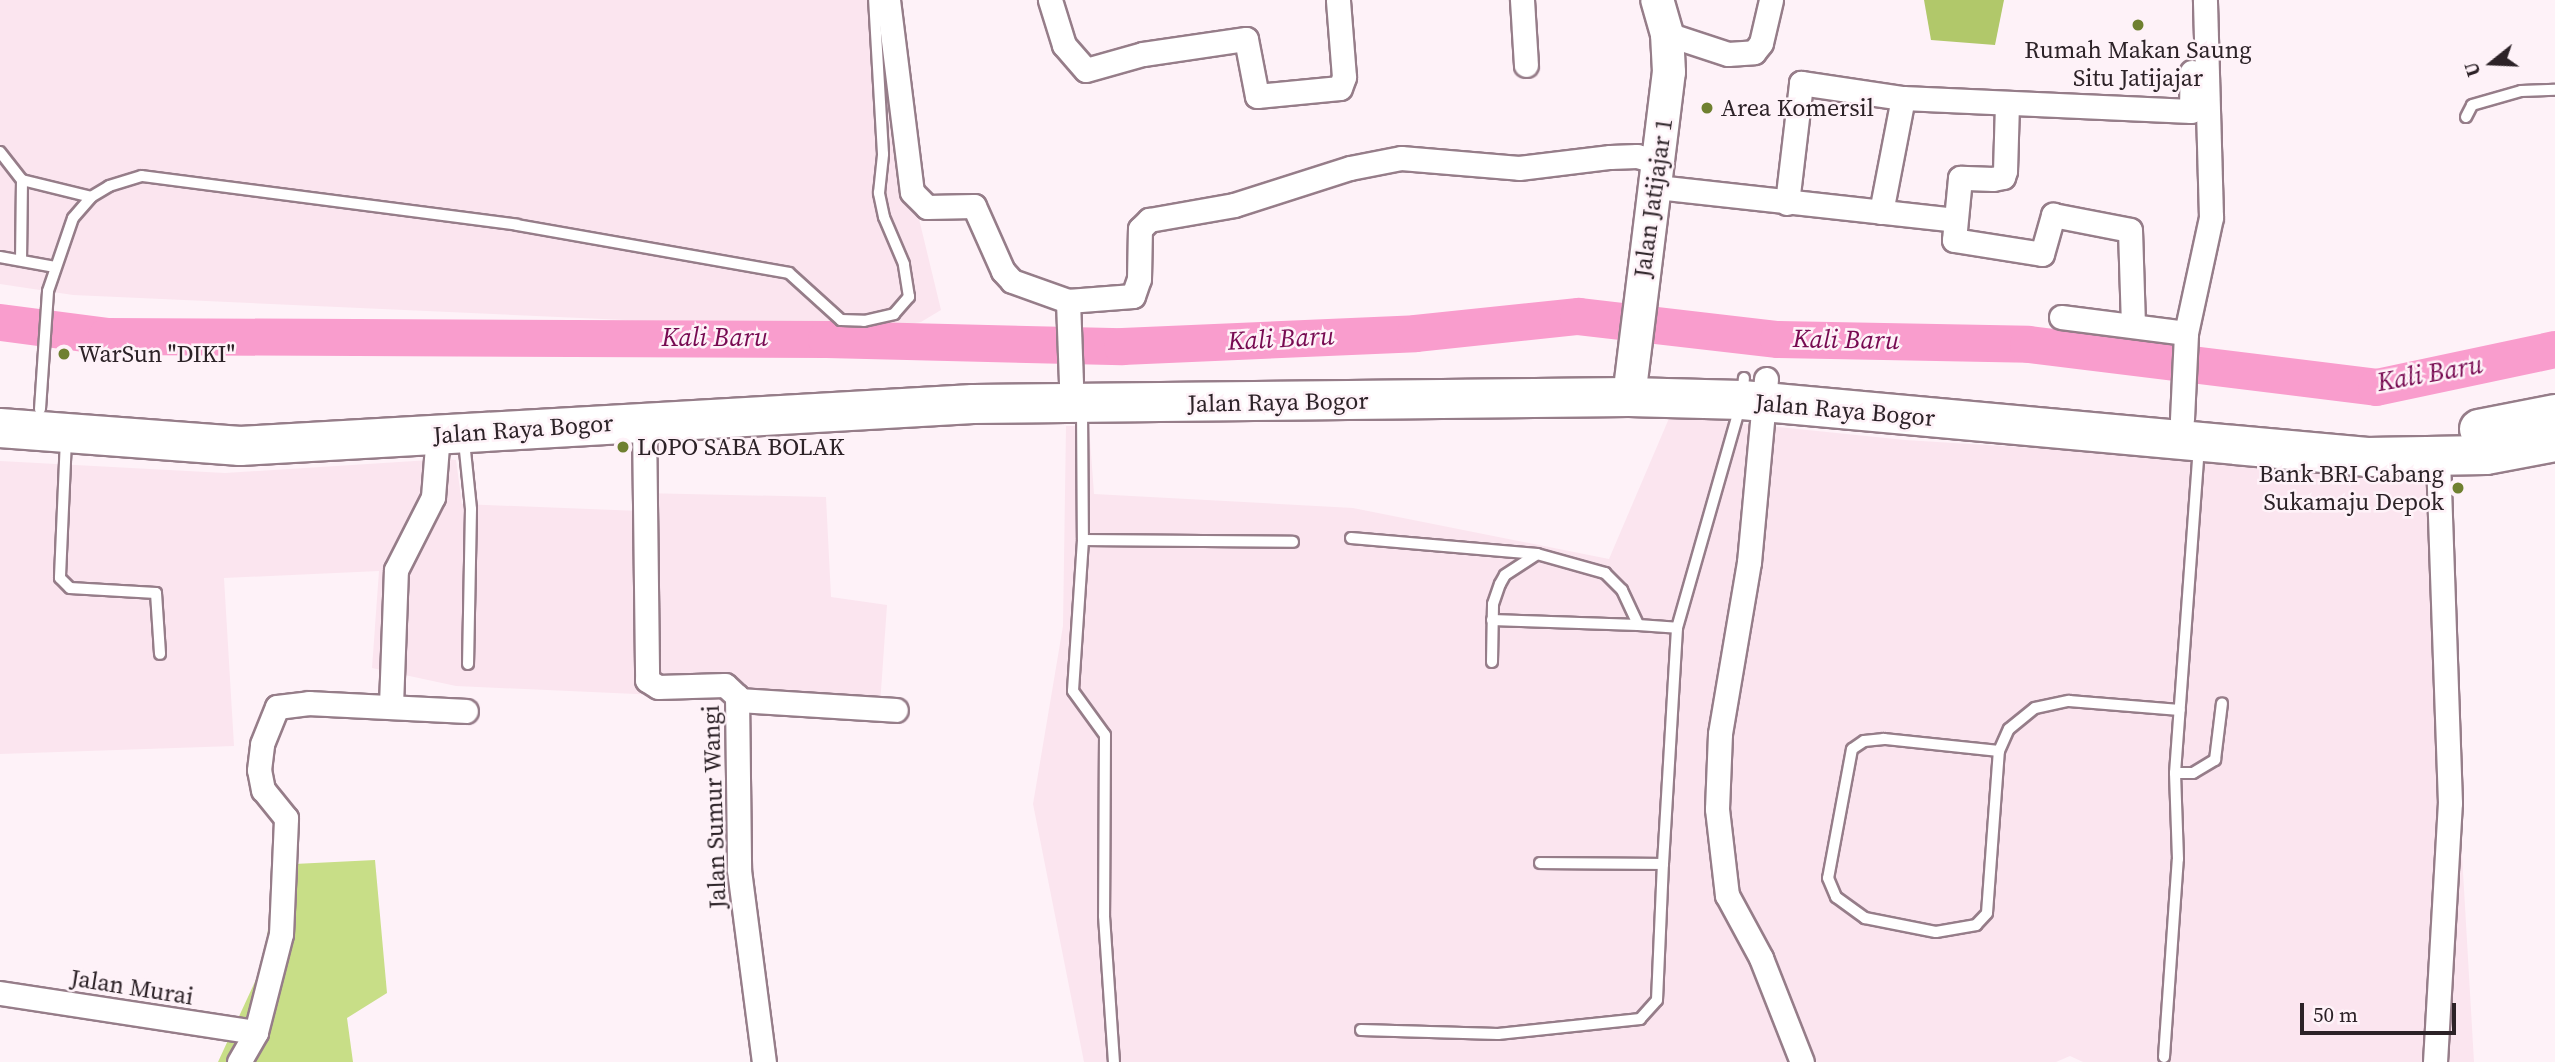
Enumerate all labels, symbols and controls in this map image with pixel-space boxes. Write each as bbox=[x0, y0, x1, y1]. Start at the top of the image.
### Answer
marker: Rumah Makan Saung Situ Jatijajar bbox=[2130, 17, 2146, 33]
north arrow bbox=[2457, 28, 2527, 98]
place label: Rumah Makan Saung Situ Jatijajar bbox=[2024, 36, 2252, 92]
text: U bbox=[2458, 59, 2487, 80]
place label: Area Komersil bbox=[1721, 94, 1874, 122]
marker: Area Komersil bbox=[1699, 100, 1715, 116]
street label: Jalan Jatijajar 1 bbox=[1628, 116, 1678, 280]
water label: Kali Baru bbox=[1227, 321, 1335, 357]
water label: Kali Baru bbox=[662, 322, 768, 354]
water label: Kali Baru bbox=[1792, 323, 1900, 357]
place label: WarSun "DIKI" bbox=[78, 340, 235, 368]
marker: WarSun "DIKI" bbox=[56, 346, 72, 362]
water label: Kali Baru bbox=[2375, 349, 2485, 399]
street label: Jalan Raya Bogor bbox=[1187, 386, 1369, 418]
street label: Jalan Raya Bogor bbox=[1754, 388, 1936, 432]
street label: Jalan Raya Bogor bbox=[432, 408, 614, 450]
place label: LOPO SABA BOLAK bbox=[637, 433, 845, 461]
marker: LOPO SABA BOLAK bbox=[615, 439, 631, 455]
place label: Bank BRI Cabang Sukamaju Depok bbox=[2259, 460, 2444, 516]
marker: Bank BRI Cabang Sukamaju Depok bbox=[2450, 480, 2466, 496]
street label: Jalan Sumur Wangi bbox=[696, 704, 732, 910]
street label: Jalan Murai bbox=[68, 963, 196, 1011]
scale bar bbox=[2303, 988, 2459, 1032]
text: 50 m bbox=[2313, 1000, 2358, 1029]

